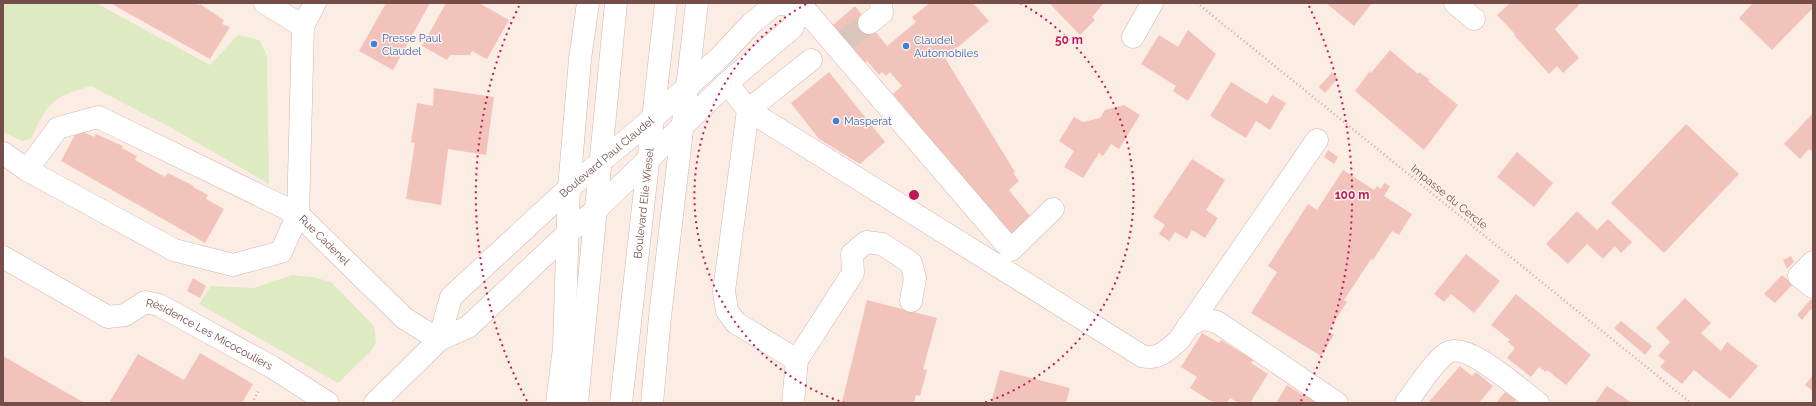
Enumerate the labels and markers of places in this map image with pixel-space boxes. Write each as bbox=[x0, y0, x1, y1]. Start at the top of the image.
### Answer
place label: Presse Paul Claudel bbox=[382, 32, 441, 58]
place label: Claudel Automobiles bbox=[914, 34, 979, 60]
marker: Presse Paul Claudel bbox=[369, 39, 379, 49]
marker: Claudel Automobiles bbox=[901, 41, 911, 51]
place label: Masperat bbox=[844, 115, 892, 128]
marker: Masperat bbox=[831, 116, 841, 126]
centre of rings bbox=[907, 188, 921, 202]

